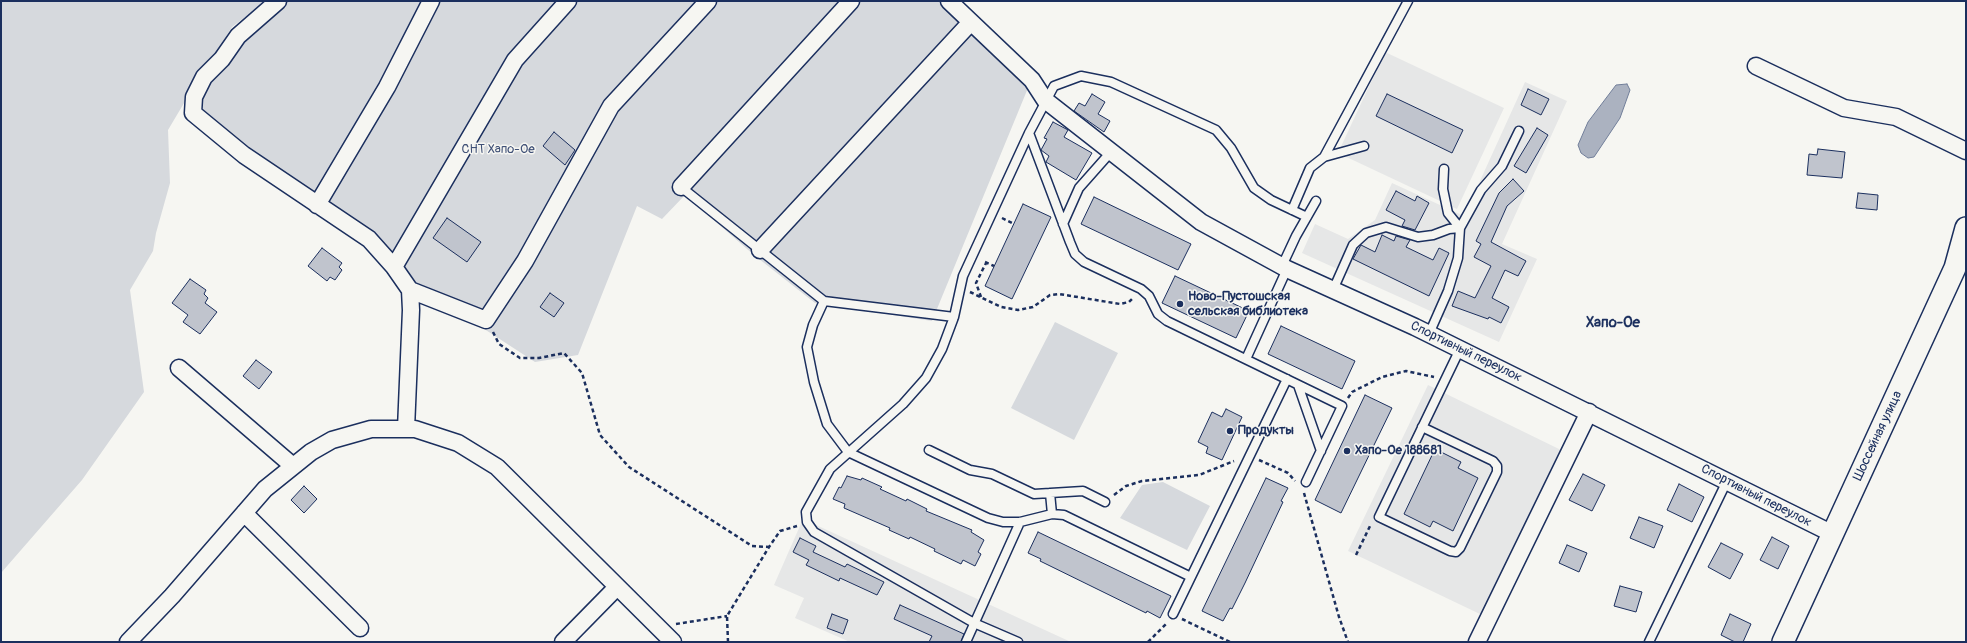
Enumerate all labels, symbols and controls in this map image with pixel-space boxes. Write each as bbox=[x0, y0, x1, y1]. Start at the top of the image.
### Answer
park label: СНТ Хапо-Ое bbox=[461, 142, 535, 158]
place label: Ново-Пустошская сельская библиотека bbox=[1188, 289, 1308, 320]
marker: Ново-Пустошская сельская библиотека bbox=[1175, 299, 1185, 309]
district label: Хапо-Ое bbox=[1586, 314, 1640, 332]
street label: Спортивный переулок bbox=[1408, 318, 1524, 386]
street label: Шоссейная улица bbox=[1850, 389, 1906, 483]
place label: Продукты bbox=[1238, 423, 1294, 439]
marker: Продукты bbox=[1225, 426, 1235, 436]
place label: Хапо-Ое 188681 bbox=[1355, 443, 1442, 459]
marker: Хапо-Ое 188681 bbox=[1342, 446, 1352, 456]
street label: Спортивный переулок bbox=[1698, 461, 1814, 531]

